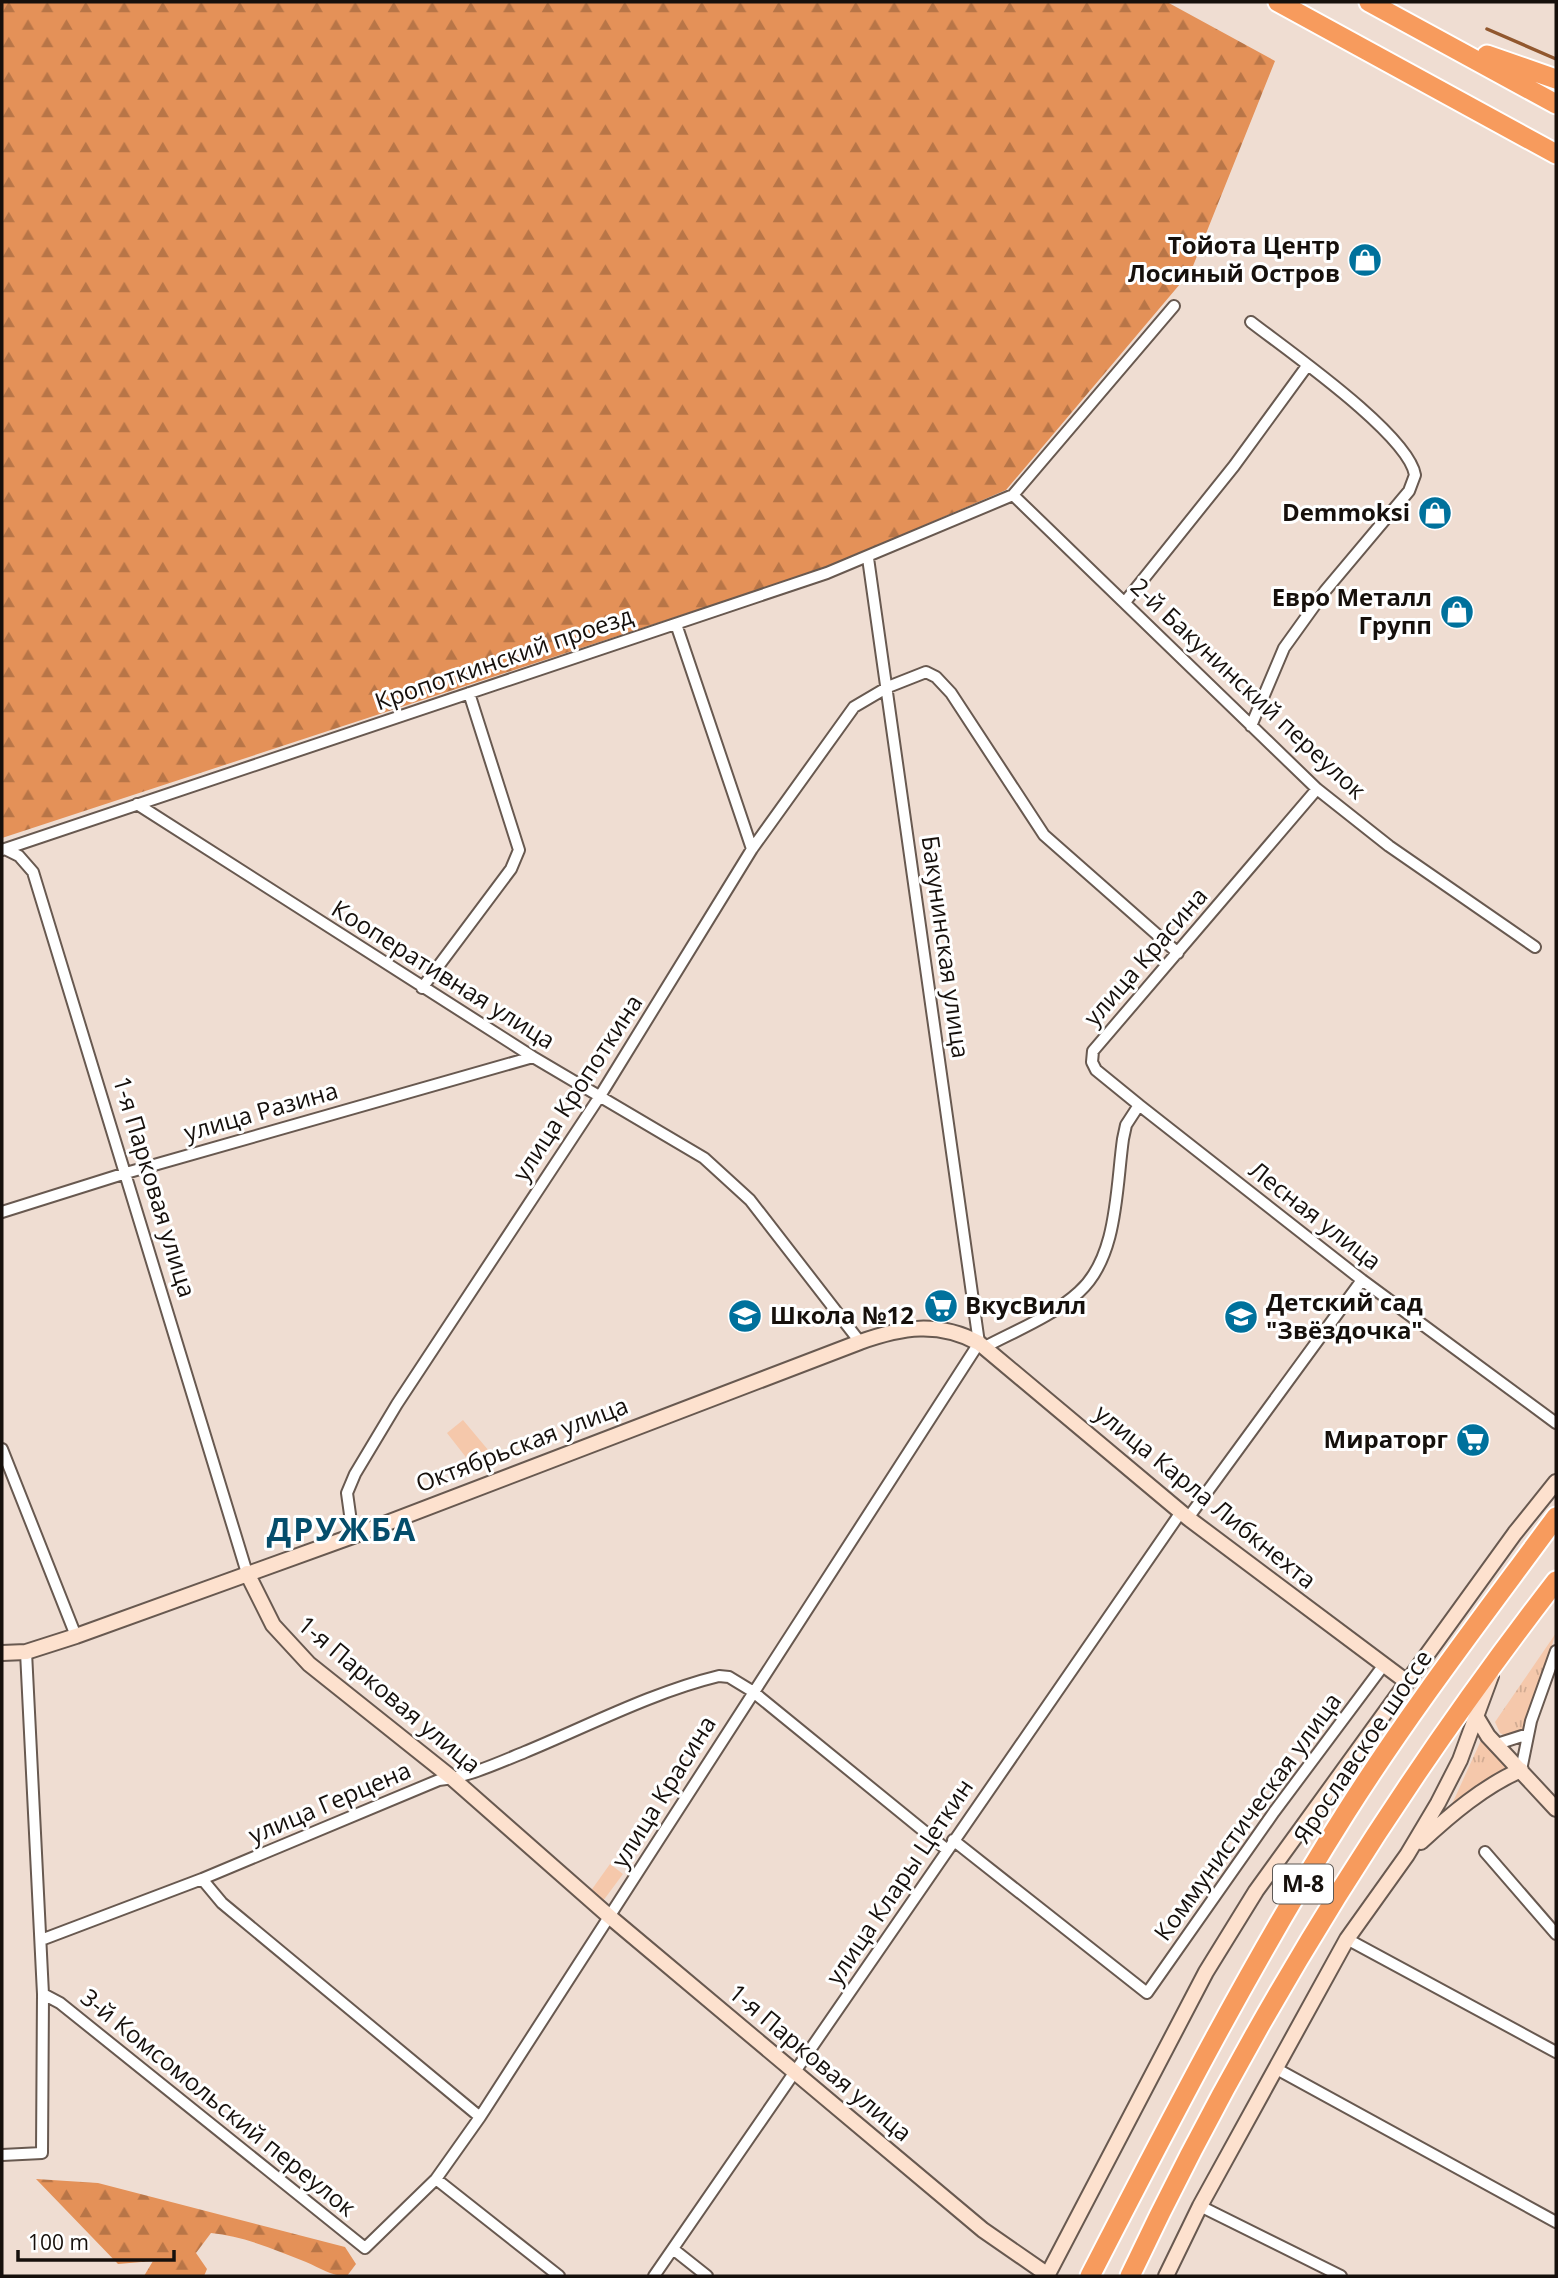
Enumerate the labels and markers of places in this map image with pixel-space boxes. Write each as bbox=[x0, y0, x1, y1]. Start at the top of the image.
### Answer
place label: Тойота Центр Лосиный Остров bbox=[1128, 228, 1340, 289]
shop icon: Тойота Центр Лосиный Остров bbox=[1346, 241, 1384, 279]
shop icon: Demmoksi bbox=[1416, 494, 1454, 532]
place label: Demmoksi bbox=[1282, 495, 1410, 528]
place label: Евро Металл Групп bbox=[1272, 580, 1432, 641]
shop icon: Евро Металл Групп bbox=[1438, 593, 1476, 631]
place label: Детский сад "Звёздочка" bbox=[1266, 1285, 1423, 1346]
supermarket icon: ВкусВилл bbox=[922, 1287, 960, 1325]
place label: ВкусВилл bbox=[965, 1288, 1086, 1321]
school or university icon: Школа №12 bbox=[726, 1297, 764, 1335]
place label: Школа №12 bbox=[770, 1298, 914, 1331]
school or university icon: Детский сад "Звёздочка" bbox=[1222, 1298, 1260, 1336]
supermarket icon: Мираторг bbox=[1454, 1421, 1492, 1459]
place label: Мираторг bbox=[1324, 1422, 1448, 1455]

